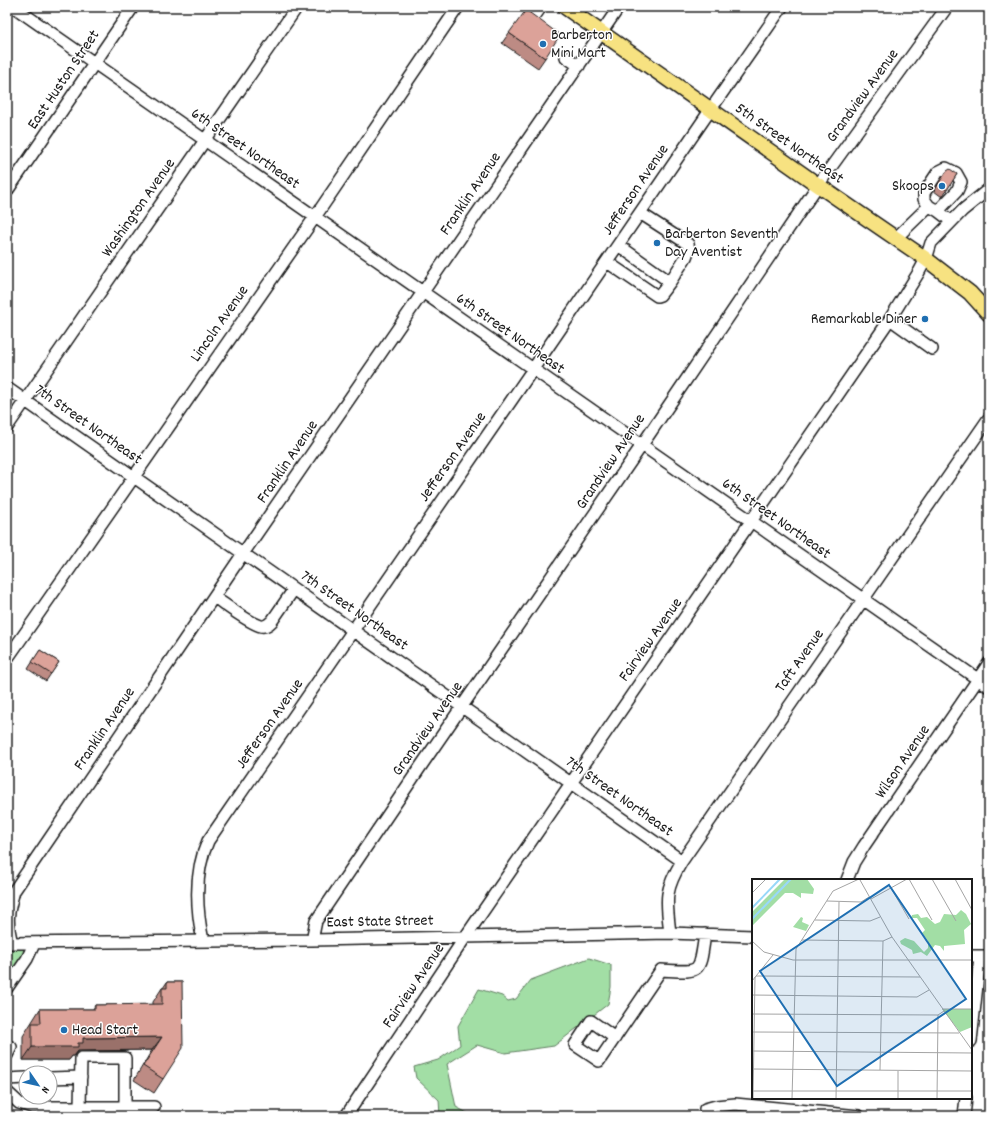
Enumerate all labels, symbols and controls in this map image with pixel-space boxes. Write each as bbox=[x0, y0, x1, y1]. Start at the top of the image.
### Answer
place label: Barberton Mini Mart bbox=[551, 24, 612, 65]
street label: East Huston Street bbox=[22, 25, 106, 134]
marker: Barberton Mini Mart bbox=[538, 39, 548, 49]
street label: Grandview Avenue bbox=[821, 44, 905, 148]
street label: 5th Street Northeast bbox=[730, 98, 848, 190]
street label: 6th Street Northeast bbox=[186, 103, 304, 195]
street label: Jefferson Avenue bbox=[597, 140, 675, 240]
street label: Franklin Avenue bbox=[435, 148, 507, 240]
street label: Washington Avenue bbox=[96, 154, 182, 262]
place label: Skoops bbox=[892, 175, 934, 198]
marker: Skoops bbox=[937, 181, 947, 191]
place label: Barberton Seventh Day Aventist bbox=[665, 223, 778, 264]
marker: Barberton Seventh Day Aventist bbox=[652, 238, 662, 248]
street label: Lincoln Avenue bbox=[185, 281, 255, 367]
street label: 6th Street Northeast bbox=[451, 288, 569, 380]
place label: Remarkable Diner bbox=[811, 308, 917, 331]
marker: Remarkable Diner bbox=[920, 314, 930, 324]
street label: 7th Street Northeast bbox=[29, 379, 147, 471]
street label: Jefferson Avenue bbox=[413, 407, 493, 507]
street label: Grandview Avenue bbox=[570, 410, 652, 514]
street label: Franklin Avenue bbox=[252, 416, 324, 508]
street label: 6th Street Northeast bbox=[717, 473, 835, 565]
street label: 7th Street Northeast bbox=[295, 565, 413, 657]
street label: Fairview Avenue bbox=[614, 593, 688, 687]
street label: Taft Avenue bbox=[770, 625, 830, 697]
street label: Jefferson Avenue bbox=[230, 674, 310, 774]
street label: Grandview Avenue bbox=[387, 677, 469, 781]
street label: Franklin Avenue bbox=[69, 683, 141, 775]
street label: Wilson Avenue bbox=[870, 720, 936, 804]
street label: 7th Street Northeast bbox=[560, 751, 678, 843]
inset map bbox=[752, 879, 972, 1099]
street label: East State Street bbox=[326, 910, 434, 934]
street label: Fairview Avenue bbox=[377, 939, 451, 1033]
place label: Head Start bbox=[72, 1019, 138, 1042]
marker: Head Start bbox=[59, 1025, 69, 1035]
north arrow bbox=[18, 1065, 58, 1105]
text: N bbox=[36, 1083, 53, 1097]

